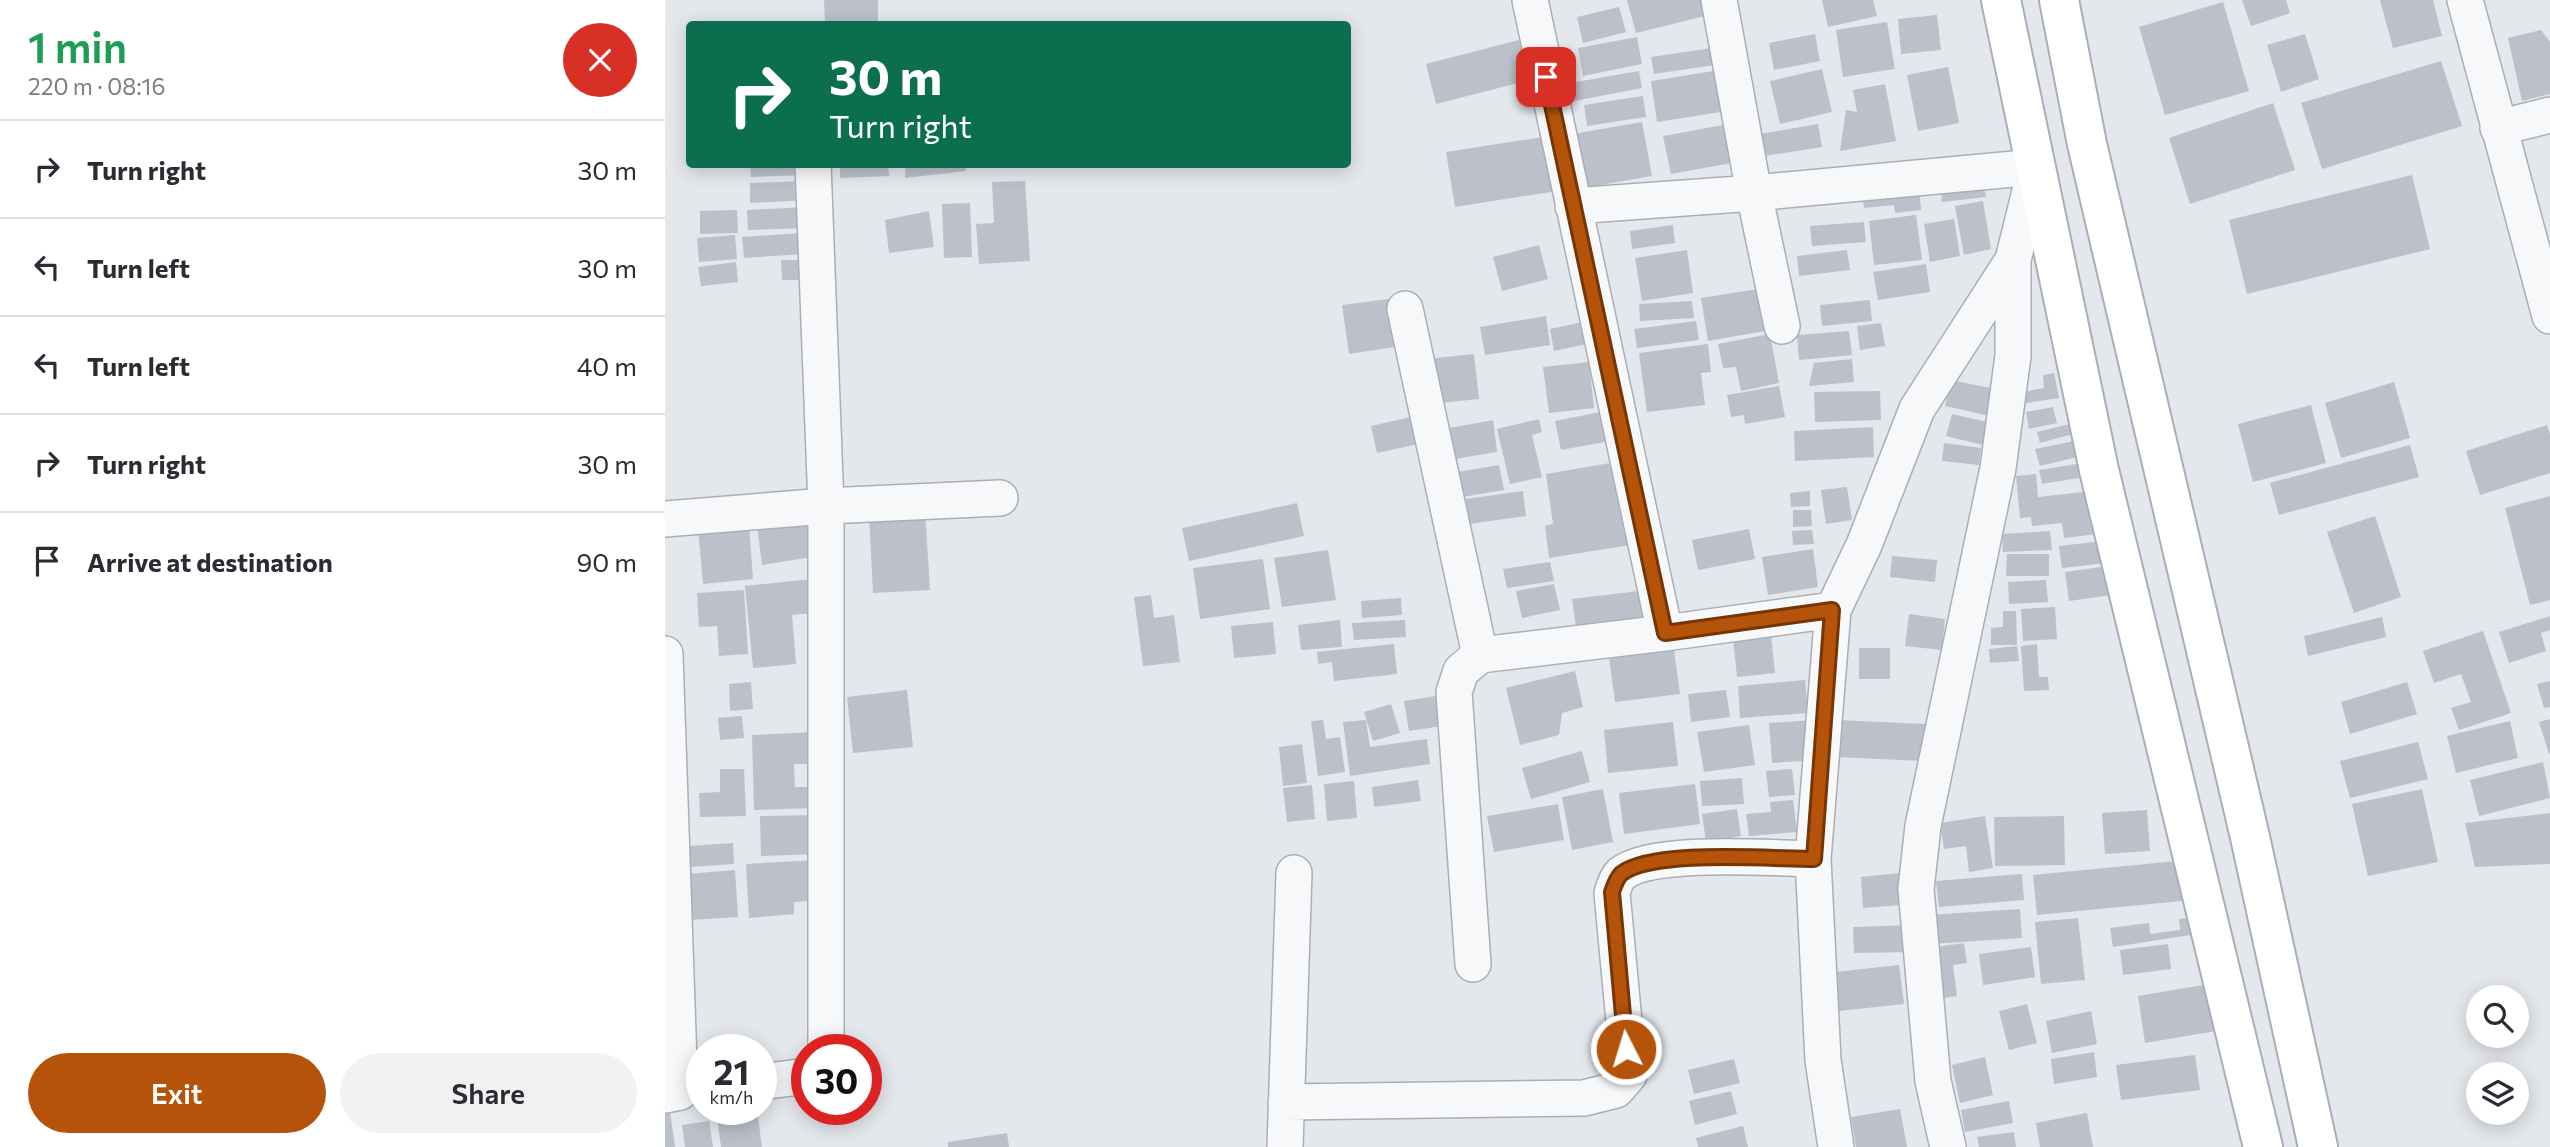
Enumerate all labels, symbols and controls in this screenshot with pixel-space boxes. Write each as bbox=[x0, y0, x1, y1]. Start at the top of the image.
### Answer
text: 1 min bbox=[28, 20, 127, 72]
button: close bbox=[563, 23, 637, 97]
text: 30 m bbox=[829, 45, 942, 105]
pin bbox=[1516, 47, 1576, 107]
icon: right bbox=[714, 49, 805, 140]
icon: arrive bbox=[1527, 58, 1565, 96]
text: 220 m · 08:16 bbox=[28, 72, 165, 100]
text: Turn right bbox=[829, 105, 972, 145]
icon: right bbox=[28, 150, 66, 188]
text: Turn right bbox=[87, 154, 206, 185]
text: 30 m bbox=[578, 154, 637, 185]
icon: left bbox=[28, 248, 66, 286]
text: Turn left bbox=[87, 252, 190, 283]
text: 30 m bbox=[578, 252, 637, 283]
icon: left bbox=[28, 346, 66, 384]
text: Turn left bbox=[87, 350, 190, 381]
text: 40 m bbox=[577, 350, 637, 381]
icon: right bbox=[28, 444, 66, 482]
text: Turn right bbox=[87, 448, 206, 479]
text: 30 m bbox=[578, 448, 637, 479]
icon: arrive bbox=[28, 542, 66, 580]
text: Arrive at destination bbox=[87, 546, 333, 577]
text: 90 m bbox=[577, 546, 637, 577]
map controls bbox=[2466, 985, 2529, 1125]
button: search bbox=[2466, 985, 2529, 1048]
position arrow bbox=[1589, 1012, 1663, 1086]
speed limit sign: 30 bbox=[791, 1034, 882, 1125]
text: 21 bbox=[714, 1049, 749, 1092]
button: Exit bbox=[28, 1053, 326, 1133]
button: Share bbox=[340, 1053, 637, 1133]
button: layers bbox=[2466, 1062, 2529, 1125]
text: km/h bbox=[710, 1086, 753, 1108]

